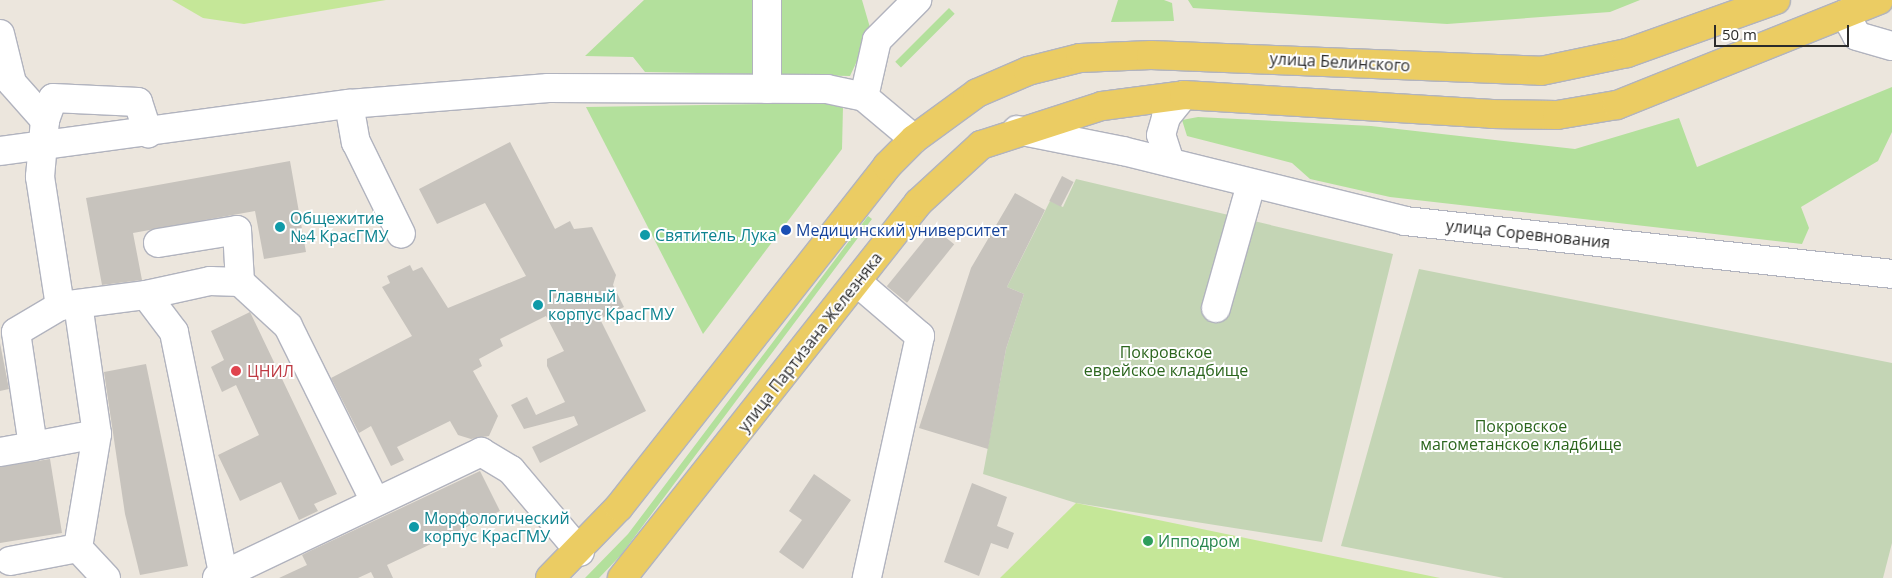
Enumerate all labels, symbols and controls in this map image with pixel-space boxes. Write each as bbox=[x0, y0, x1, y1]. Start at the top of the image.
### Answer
scale bar bbox=[1717, 15, 1852, 47]
text: 50 m bbox=[1722, 24, 1757, 44]
street label: улица Белинского bbox=[1269, 49, 1411, 75]
place label: Общежитие №4 КрасГМУ bbox=[290, 208, 388, 246]
street label: улица Соревнования bbox=[1445, 216, 1611, 252]
place label: Медицинский университет bbox=[796, 220, 1008, 240]
marker: Общежитие №4 КрасГМУ bbox=[274, 221, 286, 233]
marker: Медицинский университет bbox=[780, 224, 792, 236]
place label: Святитель Лука bbox=[655, 225, 777, 245]
marker: Святитель Лука bbox=[639, 229, 651, 241]
street label: улица Партизана Железняка bbox=[734, 248, 886, 436]
place label: Главный корпус КрасГМУ bbox=[548, 286, 674, 324]
marker: Главный корпус КрасГМУ bbox=[532, 299, 544, 311]
park label: Покровское еврейское кладбище bbox=[1084, 342, 1248, 380]
place label: ЦНИЛ bbox=[247, 361, 294, 381]
marker: ЦНИЛ bbox=[229, 364, 243, 378]
park label: Покровское магометанское кладбище bbox=[1420, 416, 1622, 454]
place label: Морфологический корпус КрасГМУ bbox=[424, 508, 570, 546]
marker: Морфологический корпус КрасГМУ bbox=[408, 521, 420, 533]
place label: Ипподром bbox=[1158, 531, 1240, 551]
marker: Ипподром bbox=[1142, 535, 1154, 547]

